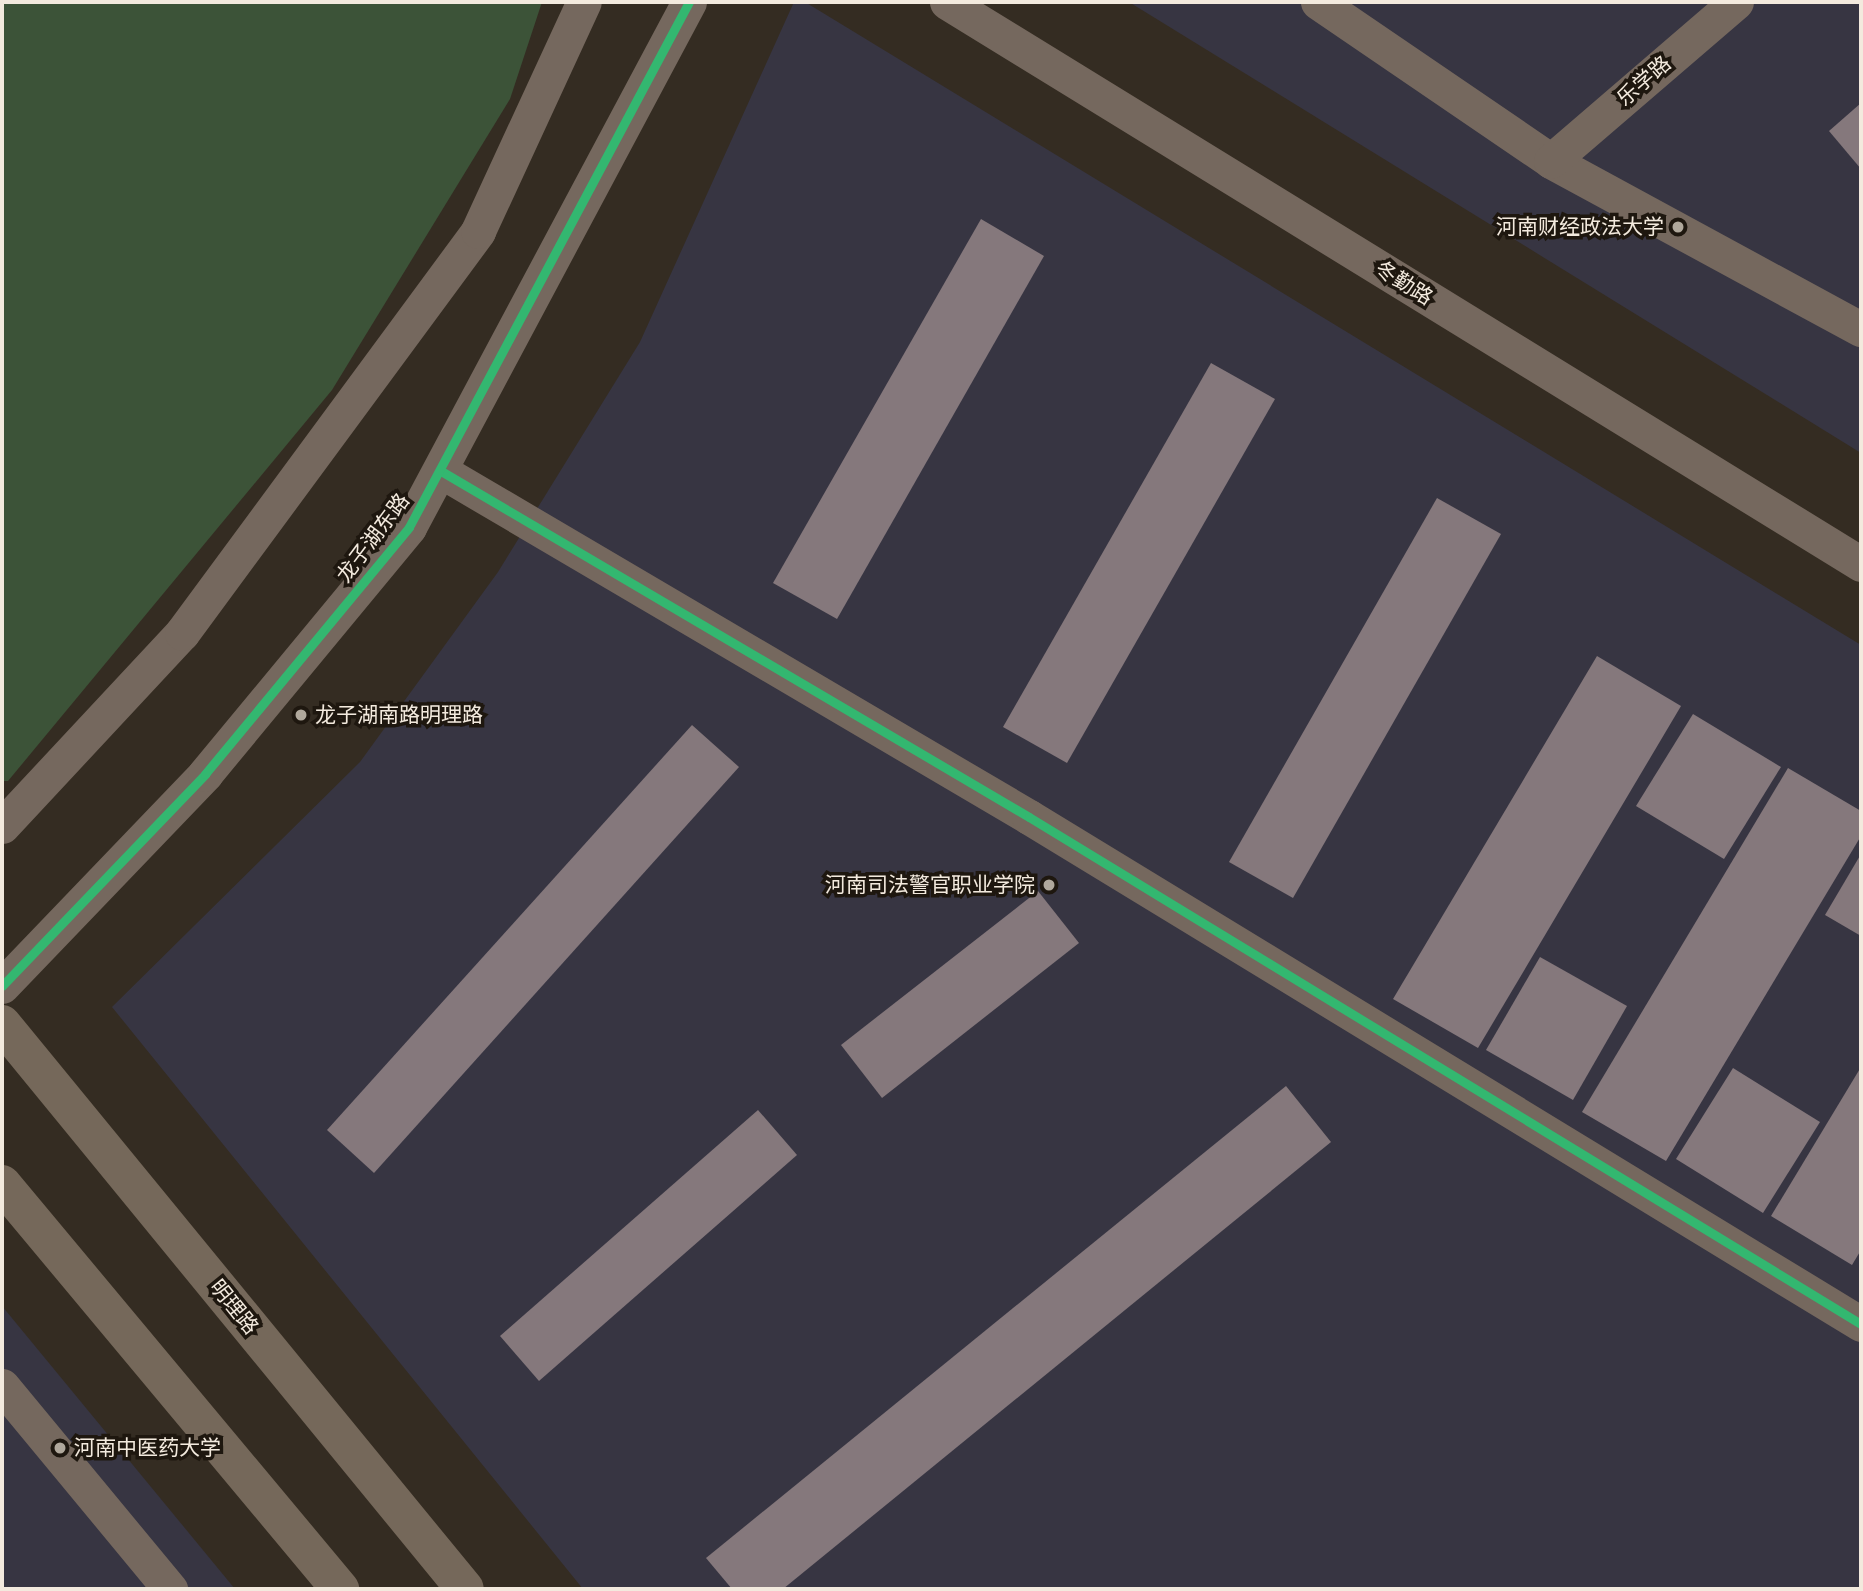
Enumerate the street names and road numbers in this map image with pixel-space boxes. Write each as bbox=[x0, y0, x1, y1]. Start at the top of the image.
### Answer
street label: 乐学路 bbox=[1612, 51, 1676, 111]
street label: 冬勤路 bbox=[1371, 256, 1437, 310]
street label: 龙子湖东路 bbox=[331, 488, 415, 588]
street label: 明理路 bbox=[204, 1275, 264, 1339]

